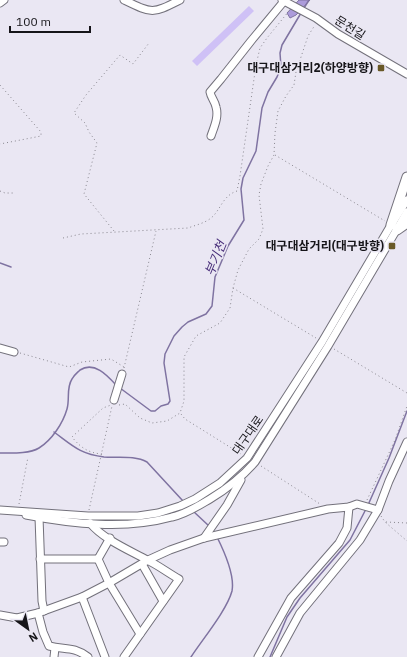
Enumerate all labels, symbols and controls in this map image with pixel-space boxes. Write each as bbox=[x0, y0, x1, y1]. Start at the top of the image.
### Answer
scale bar bbox=[10, 8, 90, 34]
street label: 문천길 bbox=[332, 12, 368, 43]
text: 100 m bbox=[16, 14, 51, 29]
place label: 대구대삼거리2(하양방향) bbox=[247, 60, 373, 75]
marker: 대구대삼거리2(하양방향) bbox=[376, 63, 386, 73]
water label: 부기천 bbox=[201, 237, 230, 278]
place label: 대구대삼거리(대구방향) bbox=[265, 238, 384, 253]
marker: 대구대삼거리(대구방향) bbox=[387, 241, 397, 251]
street label: 대구대로 bbox=[229, 412, 266, 457]
north arrow bbox=[8, 609, 48, 649]
text: N bbox=[26, 629, 41, 645]

